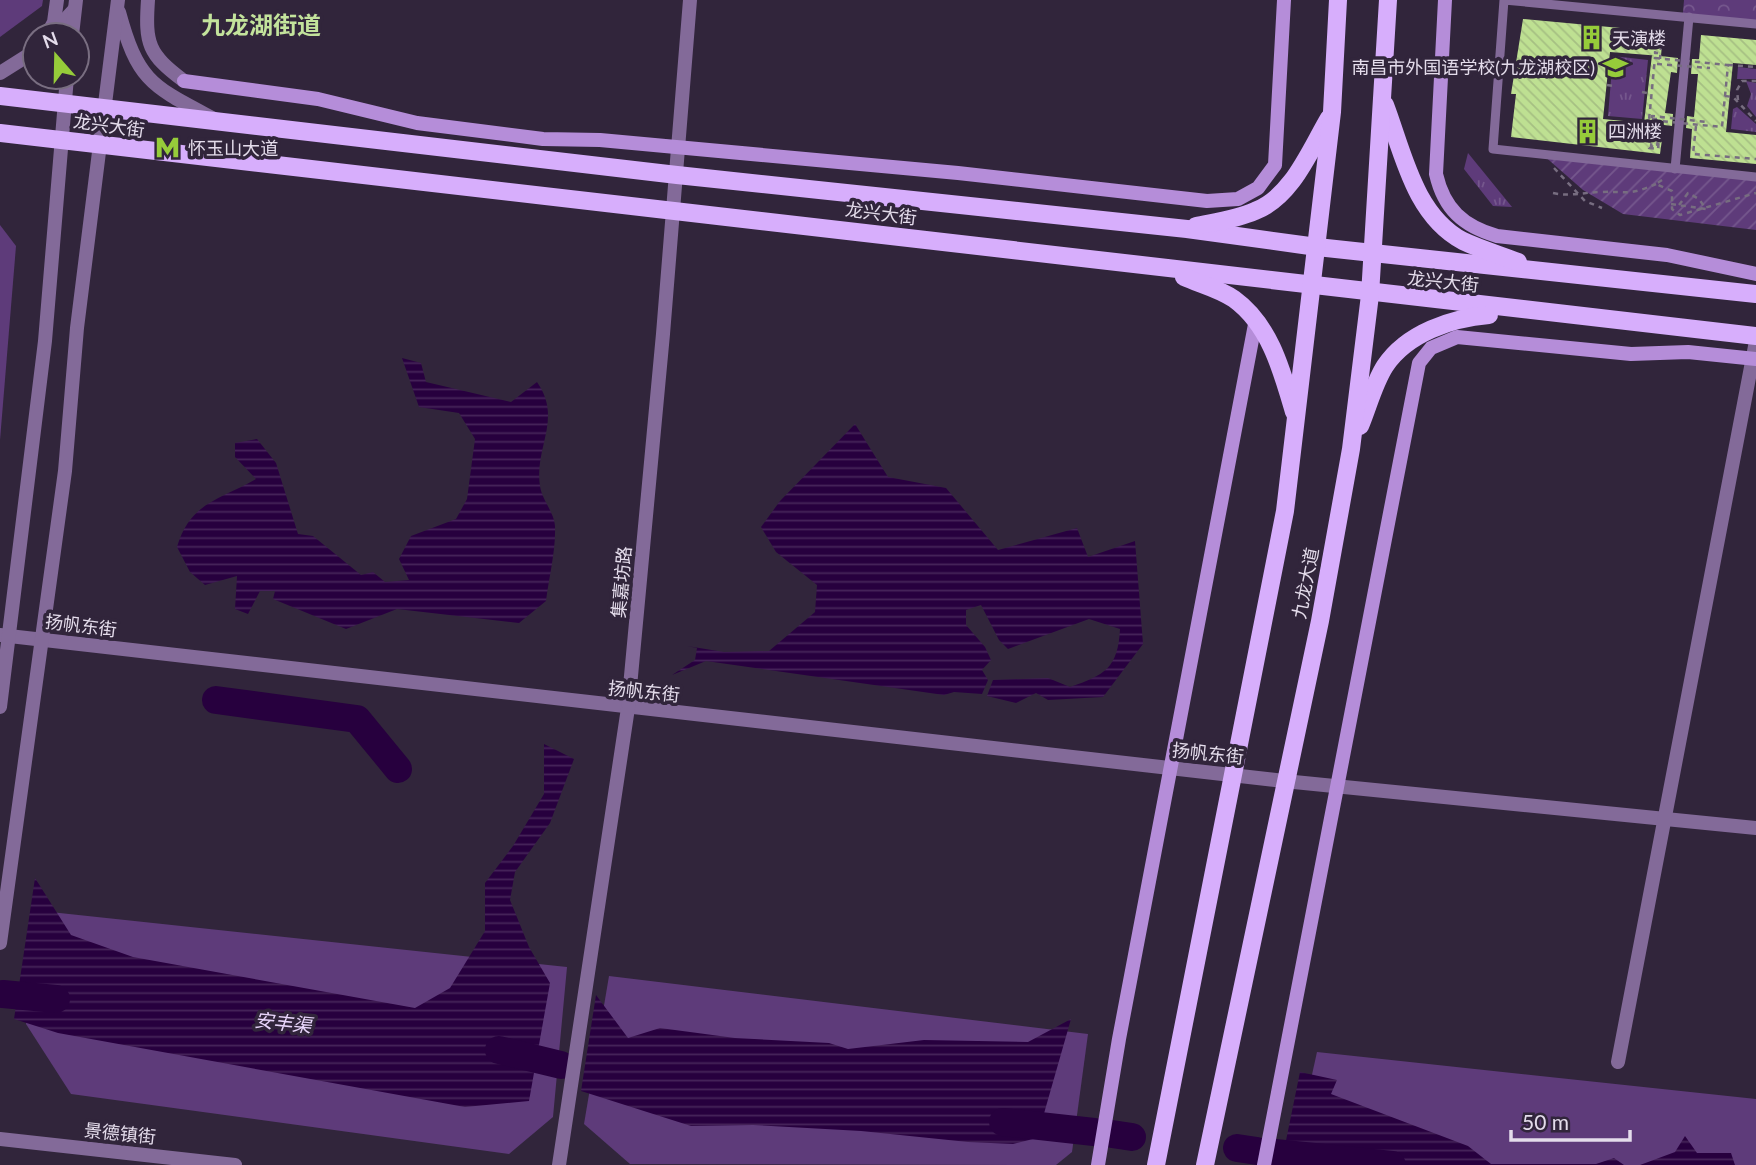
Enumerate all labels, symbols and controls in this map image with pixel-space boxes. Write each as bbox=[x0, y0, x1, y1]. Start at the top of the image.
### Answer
district label: 九龙湖街道 bbox=[201, 10, 321, 39]
north arrow bbox=[21, 21, 91, 91]
building icon: 天演楼 bbox=[1578, 24, 1606, 52]
text: N bbox=[39, 26, 61, 53]
place label: 天演楼 bbox=[1612, 27, 1666, 49]
school or university icon: 南昌市外国语学校(九龙湖校区) bbox=[1601, 53, 1629, 81]
place label: 南昌市外国语学校(九龙湖校区) bbox=[1351, 56, 1595, 78]
street label: 龙兴大街 bbox=[72, 109, 146, 141]
building icon: 四洲楼 bbox=[1574, 117, 1602, 145]
place label: 四洲楼 bbox=[1608, 120, 1662, 142]
metro station icon: 怀玉山大道 bbox=[154, 134, 182, 162]
place label: 怀玉山大道 bbox=[188, 137, 278, 159]
street label: 龙兴大街 bbox=[844, 198, 918, 228]
street label: 龙兴大街 bbox=[1406, 266, 1480, 296]
street label: 集嘉坊路 bbox=[607, 545, 635, 619]
street label: 九龙大道 bbox=[1287, 546, 1323, 620]
street label: 扬帆东街 bbox=[44, 610, 118, 640]
street label: 扬帆东街 bbox=[607, 676, 681, 706]
street label: 扬帆东街 bbox=[1171, 738, 1245, 768]
water label: 安丰渠 bbox=[253, 1008, 316, 1037]
scale bar bbox=[1511, 1098, 1630, 1142]
text: 50 m bbox=[1522, 1109, 1569, 1134]
street label: 景德镇街 bbox=[83, 1118, 157, 1148]

